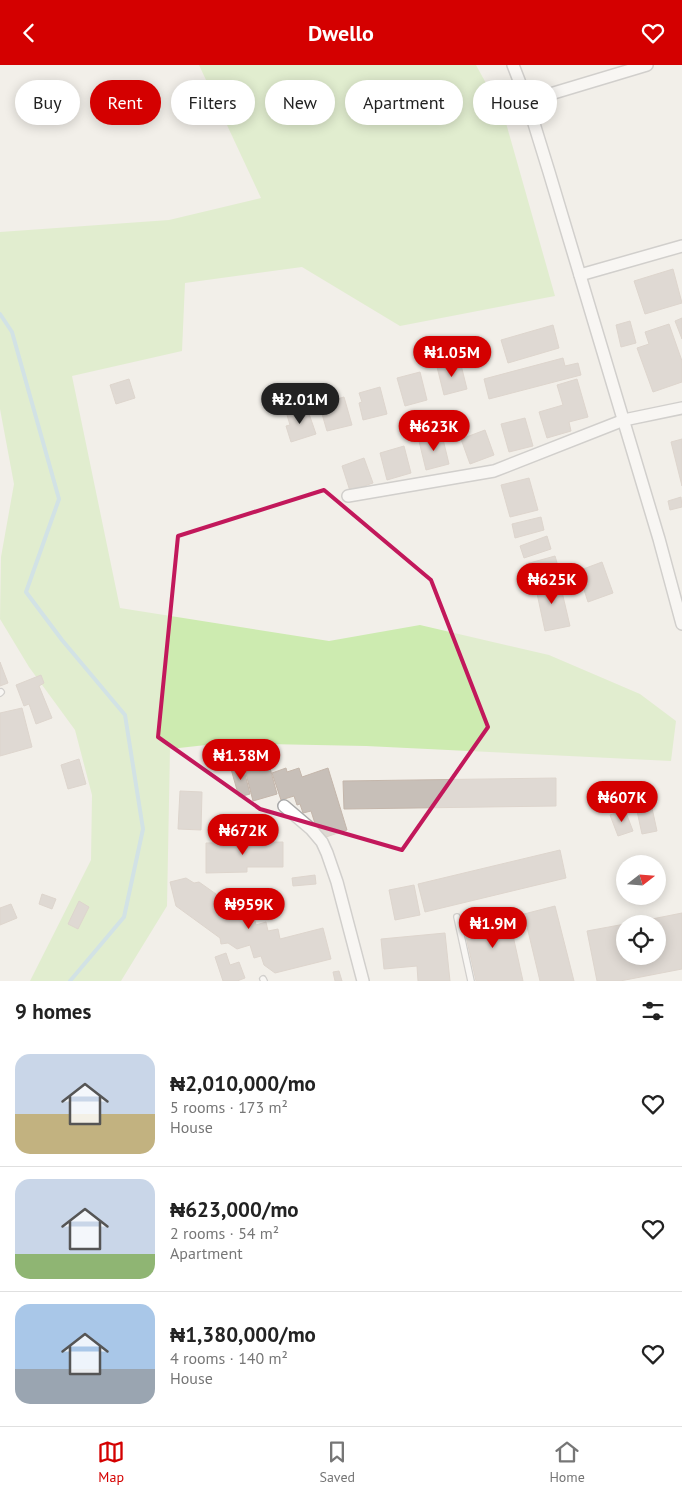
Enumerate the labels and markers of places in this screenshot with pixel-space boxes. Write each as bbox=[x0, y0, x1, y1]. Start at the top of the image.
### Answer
pin: ₦1.05M bbox=[411, 335, 493, 378]
pin: ₦2.01M bbox=[259, 383, 341, 425]
pin: ₦623K bbox=[399, 409, 469, 452]
pin: ₦625K bbox=[517, 563, 587, 605]
pin: ₦1.38M bbox=[200, 739, 282, 781]
pin: ₦607K bbox=[587, 781, 657, 823]
pin: ₦672K bbox=[208, 813, 278, 856]
pin: ₦959K bbox=[214, 887, 284, 930]
pin: ₦1.9M bbox=[458, 907, 528, 949]

